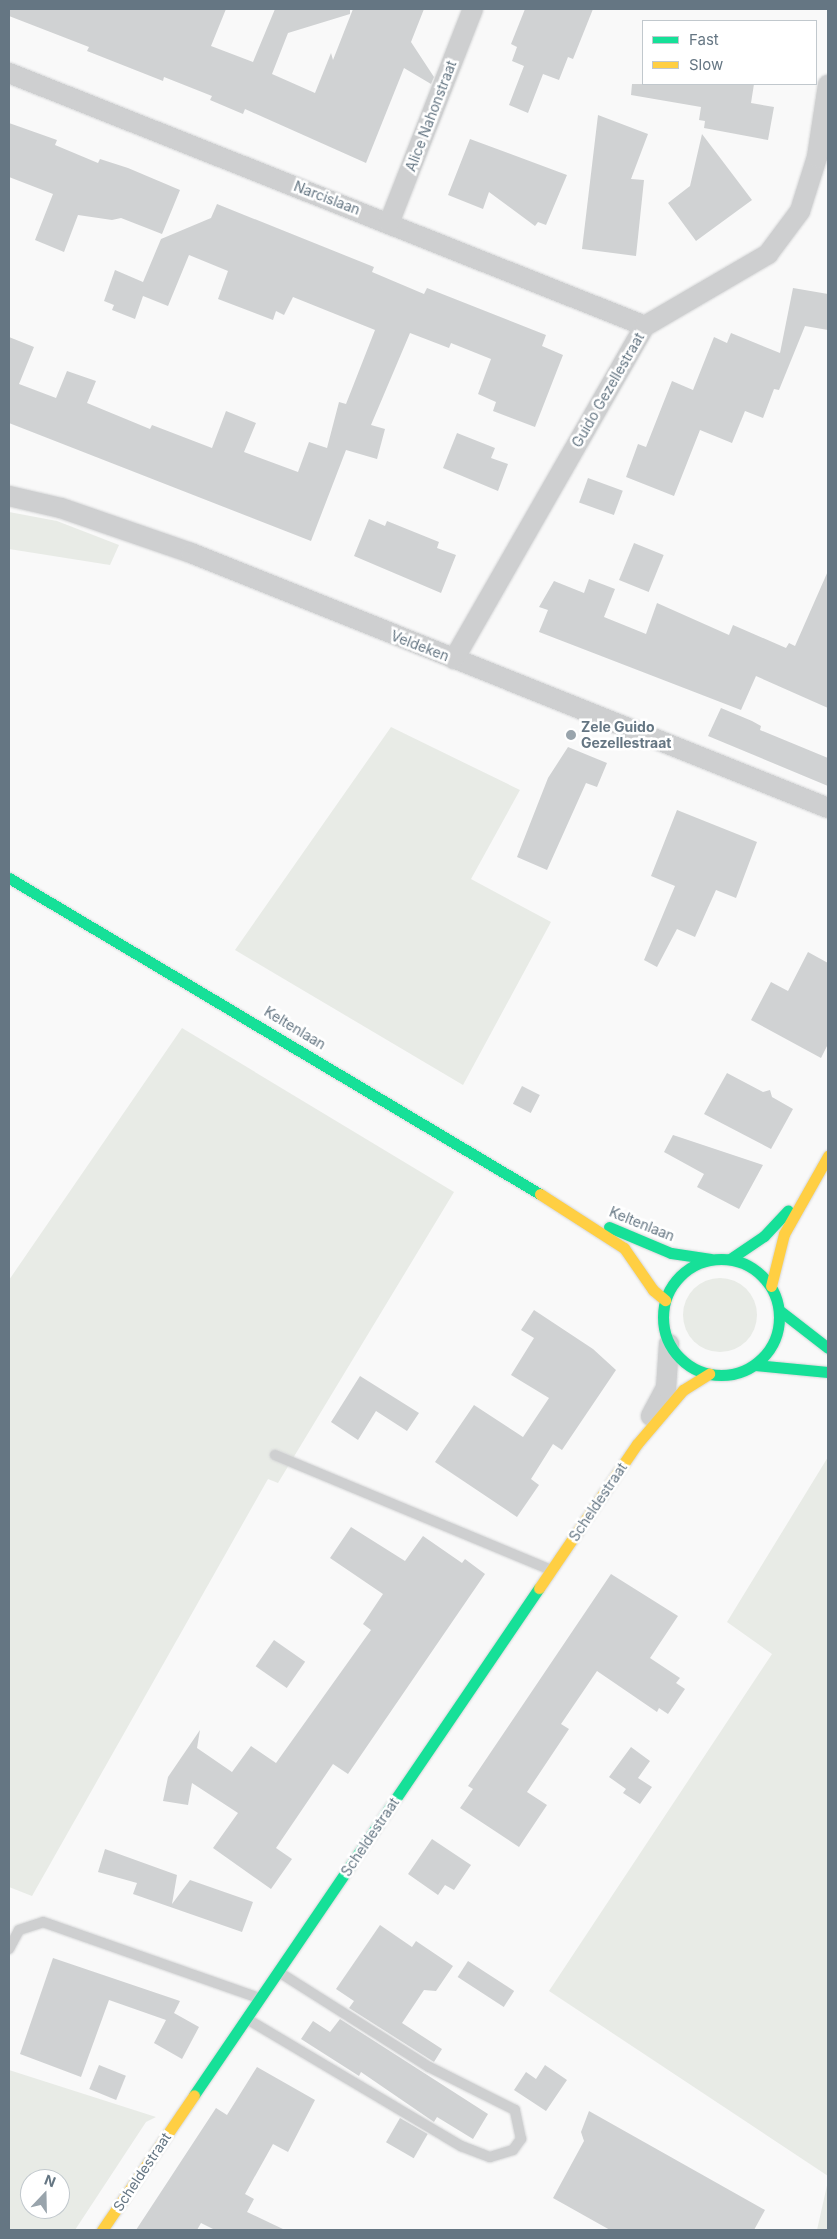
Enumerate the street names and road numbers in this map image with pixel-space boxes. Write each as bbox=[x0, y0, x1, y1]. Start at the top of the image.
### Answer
street label: Alice Nahonstraat bbox=[402, 58, 460, 174]
street label: Narcislaan bbox=[291, 178, 363, 218]
street label: Guido Gezellestraat bbox=[568, 330, 648, 450]
street label: Veldeken bbox=[388, 627, 452, 665]
street label: Keltenlaan bbox=[261, 1003, 329, 1053]
street label: Keltenlaan bbox=[607, 1203, 677, 1245]
street label: Scheldestraat bbox=[566, 1460, 630, 1544]
street label: Scheldestraat bbox=[338, 1795, 402, 1879]
street label: Scheldestraat bbox=[110, 2130, 174, 2214]

